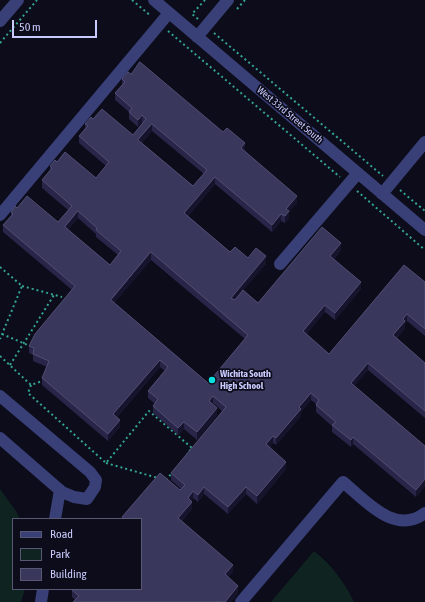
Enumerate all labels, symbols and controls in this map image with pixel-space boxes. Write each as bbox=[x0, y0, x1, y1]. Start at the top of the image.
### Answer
scale bar bbox=[14, 12, 99, 38]
text: 50 m bbox=[19, 20, 41, 34]
street label: West 33rd Street South bbox=[255, 84, 325, 146]
place label: Wichita South High School bbox=[220, 368, 271, 392]
marker: Wichita South High School bbox=[207, 375, 217, 385]
legend bbox=[12, 518, 142, 590]
text: Road bbox=[50, 527, 73, 541]
text: Park bbox=[50, 547, 70, 561]
text: Building bbox=[50, 567, 87, 581]

